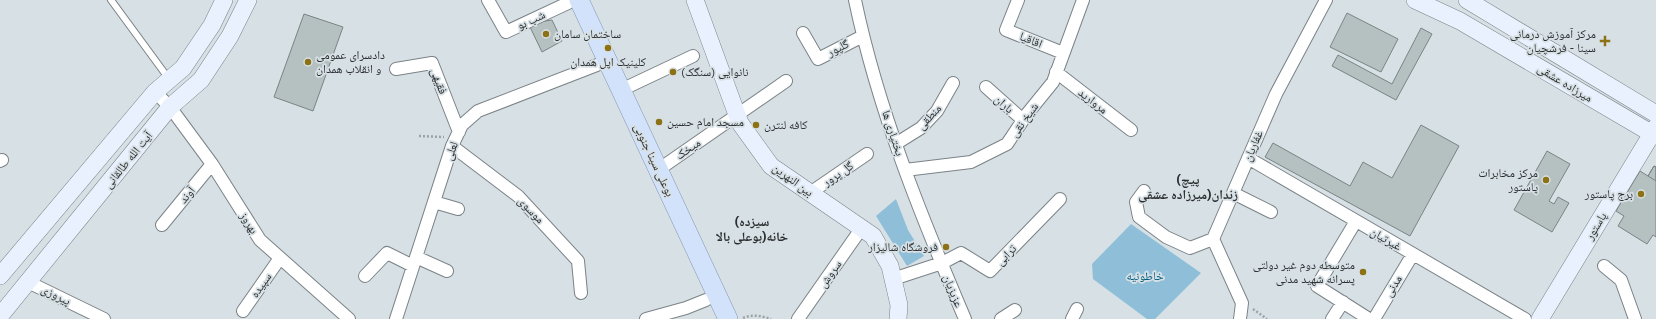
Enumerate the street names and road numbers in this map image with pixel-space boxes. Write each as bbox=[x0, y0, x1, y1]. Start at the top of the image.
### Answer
street label: شب بو bbox=[514, 6, 548, 33]
street label: اقاقیا bbox=[1017, 28, 1045, 51]
street label: گلپور bbox=[823, 36, 851, 60]
street label: میرزاده عشقی bbox=[1535, 60, 1596, 105]
street label: فقیهی bbox=[427, 66, 451, 96]
street label: مروارید bbox=[1075, 84, 1111, 117]
street label: باران bbox=[991, 91, 1017, 116]
street label: شیخ نقی bbox=[1006, 99, 1041, 140]
street label: منطقی bbox=[913, 101, 944, 133]
street label: بختیاری ها bbox=[879, 108, 908, 158]
street label: بوعلی سینا جنوبی bbox=[631, 121, 678, 199]
street label: آیت الله طالقانی bbox=[100, 127, 156, 191]
street label: غفاریان bbox=[1239, 128, 1266, 164]
street label: میخک bbox=[672, 135, 703, 163]
street label: لعلی bbox=[440, 139, 461, 162]
street label: گل پرور bbox=[819, 158, 856, 190]
street label: بین النهرین bbox=[770, 160, 817, 200]
street label: آوند bbox=[175, 182, 199, 206]
street label: موسوی bbox=[515, 193, 548, 226]
street label: بهروز bbox=[236, 208, 262, 237]
street label: پاستور bbox=[1581, 209, 1610, 243]
street label: غیرتیان bbox=[1368, 224, 1405, 254]
street label: ترابی bbox=[992, 241, 1020, 269]
street label: سروش bbox=[815, 257, 845, 291]
street label: سپیده bbox=[247, 269, 275, 300]
street label: عزیزیان bbox=[940, 272, 967, 309]
street label: مدنی bbox=[1380, 272, 1405, 299]
street label: پیروزی bbox=[39, 281, 74, 308]

